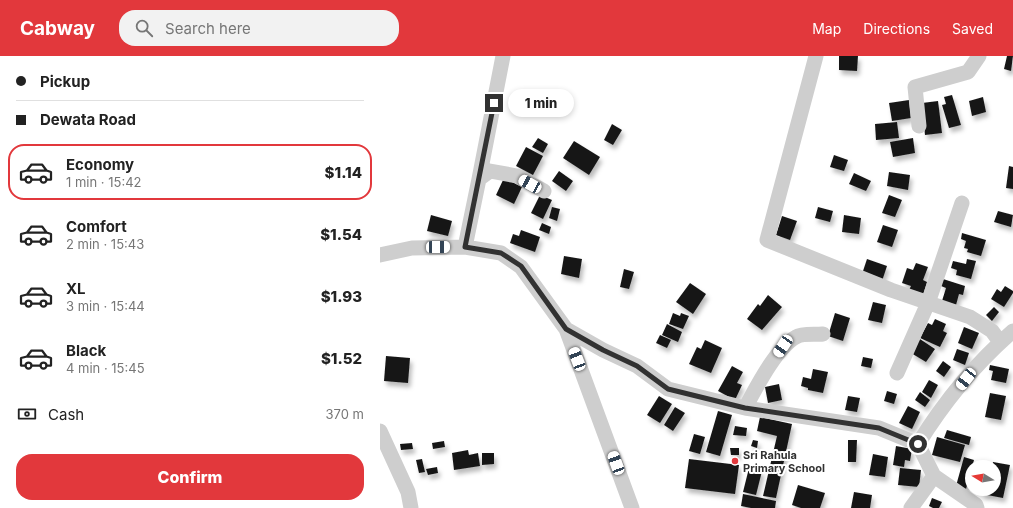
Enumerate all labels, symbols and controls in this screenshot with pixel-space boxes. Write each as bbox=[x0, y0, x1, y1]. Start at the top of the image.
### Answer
search box bbox=[119, 10, 399, 46]
text: Cabway bbox=[20, 17, 95, 40]
icon: search bbox=[133, 17, 155, 39]
text: Search here bbox=[165, 19, 251, 38]
text: Map bbox=[812, 20, 841, 37]
text: Directions bbox=[863, 20, 930, 37]
text: Saved bbox=[952, 20, 993, 37]
text: Pickup bbox=[40, 72, 90, 91]
callout: 1 min bbox=[508, 89, 574, 117]
route end bbox=[485, 94, 503, 112]
text: 1 min bbox=[525, 95, 557, 111]
text: Dewata Road bbox=[40, 110, 136, 129]
icon: car bbox=[18, 154, 54, 190]
text: Economy bbox=[66, 155, 134, 174]
text: $1.14 bbox=[325, 163, 362, 182]
car bbox=[517, 173, 543, 195]
text: 1 min · 15:42 bbox=[66, 174, 141, 190]
icon: car bbox=[18, 216, 54, 252]
text: Comfort bbox=[66, 217, 127, 236]
text: $1.54 bbox=[320, 225, 362, 244]
text: 2 min · 15:43 bbox=[66, 236, 144, 252]
car bbox=[426, 241, 450, 253]
icon: car bbox=[18, 278, 54, 314]
text: XL bbox=[66, 279, 86, 298]
text: $1.93 bbox=[321, 287, 362, 306]
text: 3 min · 15:44 bbox=[66, 298, 145, 314]
car bbox=[771, 333, 795, 359]
icon: car bbox=[18, 340, 54, 376]
text: Black bbox=[66, 341, 106, 360]
car bbox=[567, 346, 587, 372]
text: $1.52 bbox=[321, 349, 362, 368]
text: 4 min · 15:45 bbox=[66, 360, 145, 376]
car bbox=[954, 366, 978, 392]
icon: cash bbox=[16, 403, 38, 425]
text: Cash bbox=[48, 405, 84, 424]
text: 370 m bbox=[326, 406, 364, 422]
route start bbox=[909, 435, 927, 453]
place label: Sri Rahula Primary School bbox=[743, 448, 825, 475]
car bbox=[606, 450, 626, 476]
button: Confirm bbox=[16, 454, 364, 500]
marker: Sri Rahula Primary School bbox=[730, 456, 740, 466]
north arrow bbox=[965, 460, 1001, 496]
map controls bbox=[965, 460, 1001, 496]

